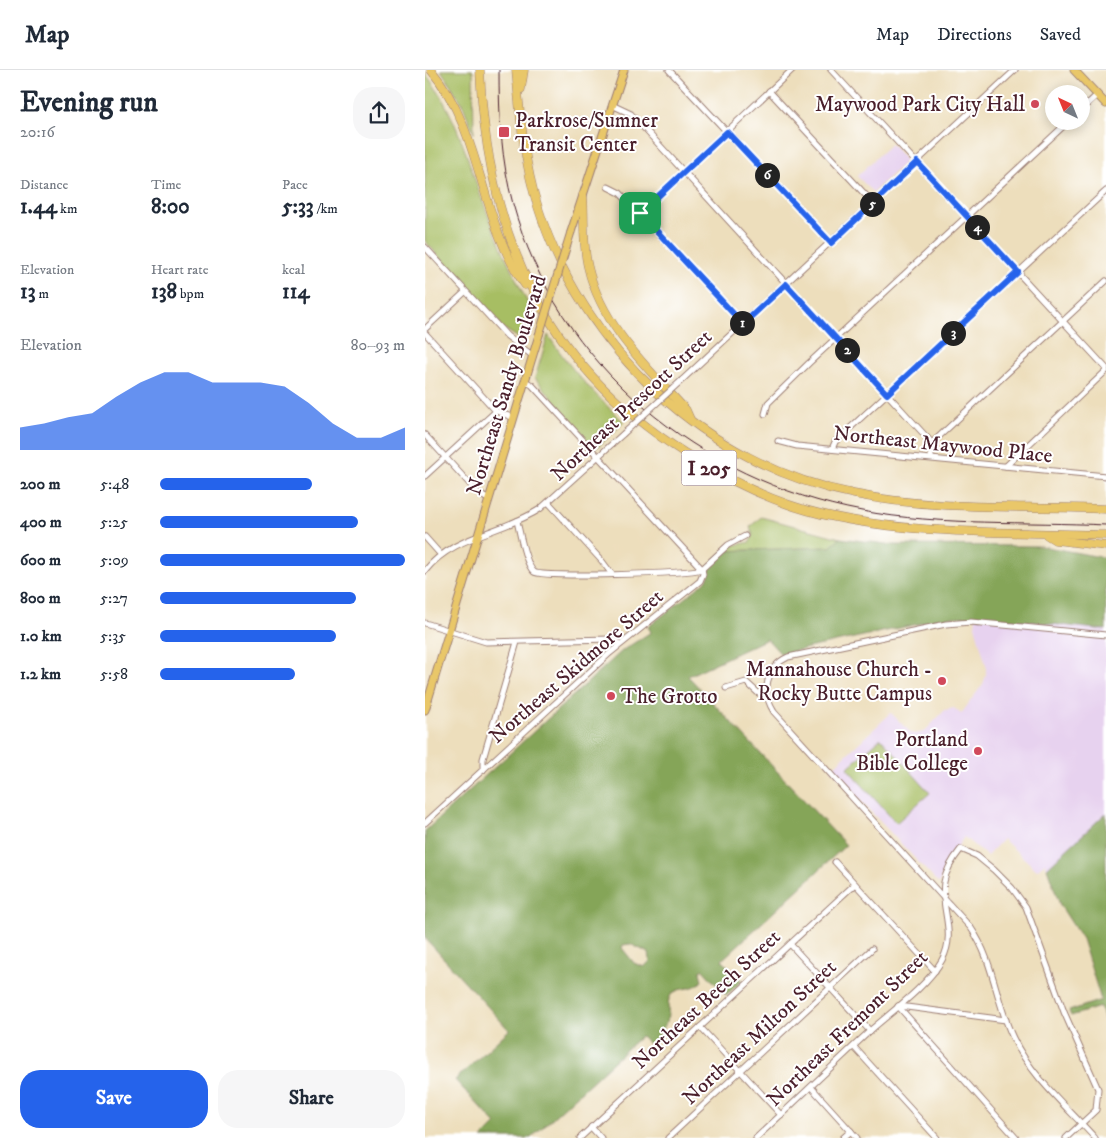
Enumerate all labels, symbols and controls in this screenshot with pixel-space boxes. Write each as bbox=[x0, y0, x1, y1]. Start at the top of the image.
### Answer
text: Map bbox=[25, 20, 69, 50]
text: Map bbox=[876, 24, 909, 46]
text: Directions bbox=[937, 24, 1012, 46]
text: Saved bbox=[1040, 24, 1081, 46]
text: Evening run bbox=[20, 85, 158, 120]
north arrow bbox=[1045, 85, 1090, 130]
map controls bbox=[1045, 85, 1090, 130]
button: share bbox=[353, 87, 405, 139]
place label: Maywood Park City Hall bbox=[815, 92, 1026, 118]
marker: Maywood Park City Hall bbox=[1029, 98, 1041, 110]
place label: Parkrose/Sumner Transit Center bbox=[515, 108, 658, 158]
text: 20:16 bbox=[20, 122, 55, 142]
marker: Parkrose/Sumner Transit Center bbox=[497, 125, 511, 139]
pin: 6 bbox=[755, 162, 779, 188]
text: 6 bbox=[764, 166, 771, 184]
text: Distance bbox=[20, 176, 68, 194]
text: Time bbox=[151, 176, 181, 194]
text: Pace bbox=[282, 176, 308, 194]
pin bbox=[619, 192, 661, 234]
pin: 5 bbox=[859, 192, 885, 216]
text: 1.44 bbox=[20, 194, 57, 220]
text: 8:00 bbox=[151, 194, 190, 220]
text: 5:33 bbox=[282, 194, 314, 220]
text: 5 bbox=[869, 195, 876, 213]
icon: arrive bbox=[626, 199, 654, 227]
text: km bbox=[57, 200, 78, 218]
text: /km bbox=[314, 200, 338, 218]
pin: 4 bbox=[965, 214, 989, 240]
text: 4 bbox=[973, 218, 982, 236]
text: Elevation bbox=[20, 261, 74, 279]
text: Heart rate bbox=[151, 261, 208, 279]
text: kcal bbox=[282, 261, 305, 279]
street label: Northeast Sandy Boulevard bbox=[461, 272, 553, 499]
text: 13 bbox=[20, 279, 36, 305]
text: 138 bbox=[151, 279, 177, 305]
text: 114 bbox=[282, 279, 310, 305]
text: m bbox=[36, 285, 49, 303]
text: bpm bbox=[177, 285, 204, 303]
pin: 1 bbox=[729, 310, 755, 336]
text: 1 bbox=[740, 314, 745, 332]
pin: 3 bbox=[941, 320, 965, 346]
street label: Northeast Prescott Street bbox=[546, 324, 718, 487]
text: 3 bbox=[951, 324, 956, 342]
text: Elevation bbox=[20, 335, 82, 355]
text: 80–93 m bbox=[351, 335, 405, 355]
pin: 2 bbox=[835, 338, 859, 362]
text: 2 bbox=[844, 341, 851, 359]
street label: Northeast Maywood Place bbox=[832, 421, 1054, 469]
road number: I 205 bbox=[681, 450, 737, 486]
text: 200 m bbox=[20, 474, 61, 494]
text: 5:48 bbox=[100, 474, 129, 494]
text: 400 m bbox=[20, 512, 62, 532]
text: 5:25 bbox=[100, 512, 128, 532]
text: 600 m bbox=[20, 550, 61, 570]
text: 5:09 bbox=[100, 550, 129, 570]
street label: Northeast Skidmore Street bbox=[484, 584, 669, 749]
text: 800 m bbox=[20, 588, 61, 608]
text: 5:27 bbox=[100, 588, 128, 608]
text: 1.0 km bbox=[20, 626, 62, 646]
text: 5:35 bbox=[100, 626, 126, 646]
place label: Mannahouse Church - Rocky Butte Campus bbox=[746, 657, 932, 707]
text: 1.2 km bbox=[20, 664, 61, 684]
text: 5:58 bbox=[100, 664, 128, 684]
marker: Mannahouse Church - Rocky Butte Campus bbox=[936, 675, 948, 687]
place label: The Grotto bbox=[621, 684, 717, 710]
marker: The Grotto bbox=[605, 690, 617, 702]
place label: Portland Bible College bbox=[856, 727, 969, 777]
marker: Portland Bible College bbox=[972, 745, 984, 757]
street label: Northeast Beech Street bbox=[627, 924, 786, 1075]
street label: Northeast Fremont Street bbox=[762, 945, 934, 1113]
street label: Northeast Milton Street bbox=[677, 954, 842, 1111]
button: Save bbox=[20, 1070, 208, 1128]
button: Share bbox=[218, 1070, 405, 1128]

